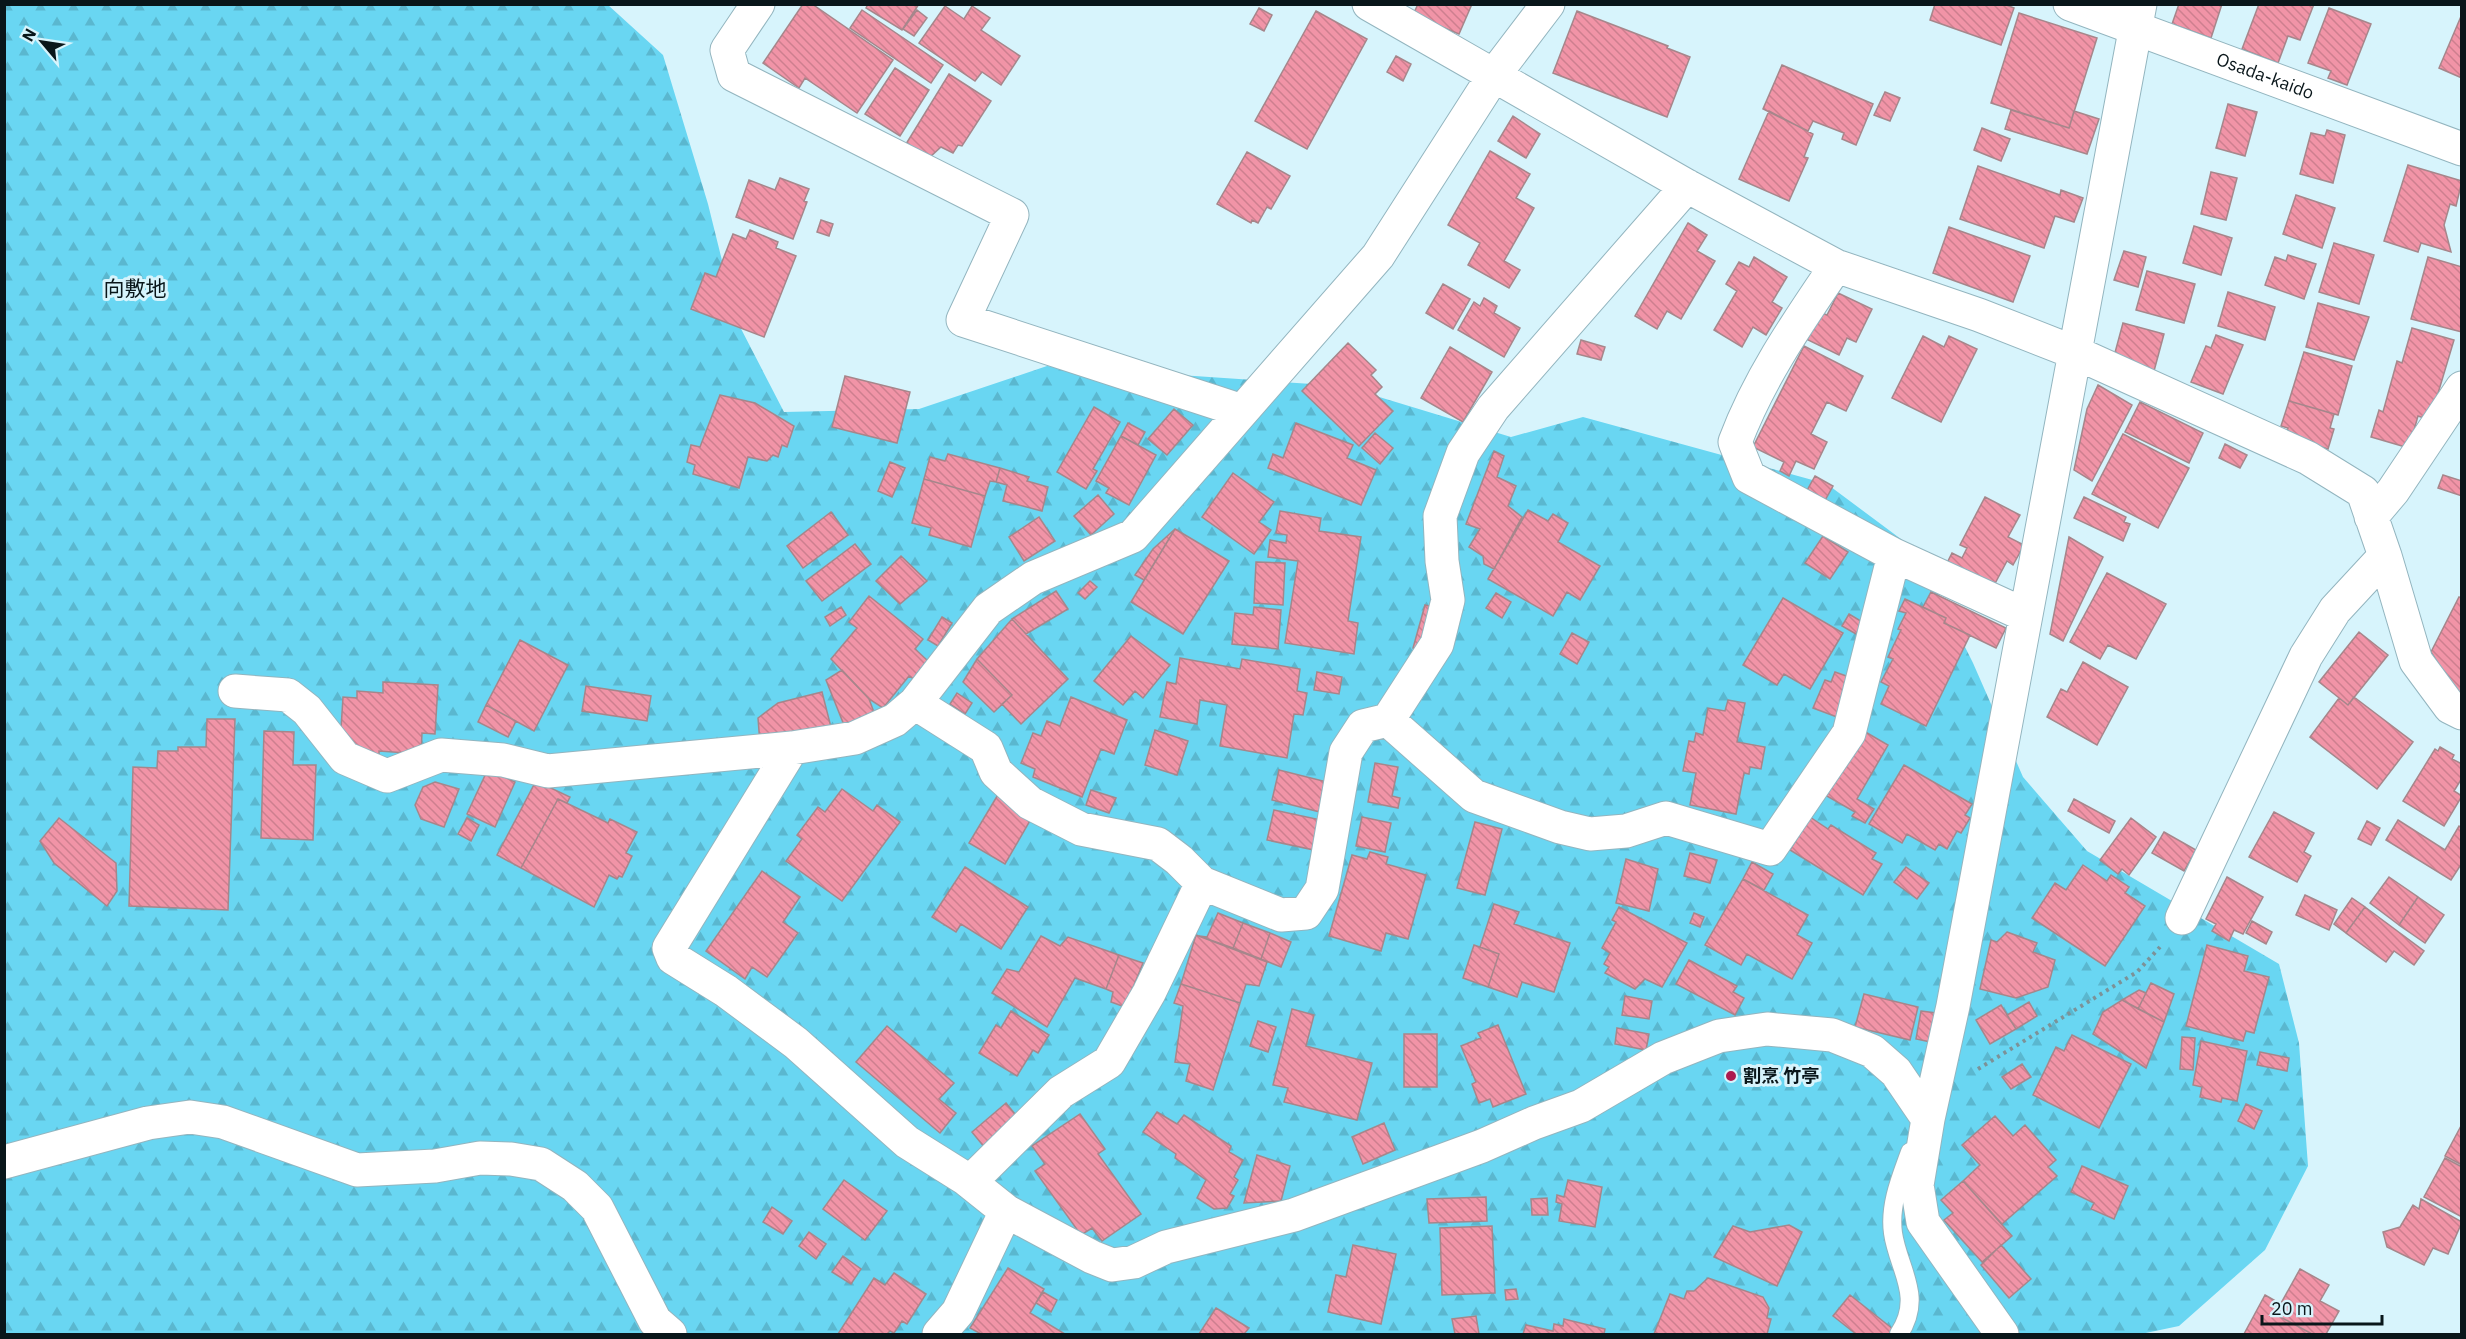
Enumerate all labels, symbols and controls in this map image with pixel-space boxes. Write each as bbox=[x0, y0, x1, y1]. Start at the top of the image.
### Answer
north arrow bbox=[12, 12, 72, 72]
text: N bbox=[17, 25, 40, 45]
street label: Osada-kaido bbox=[2213, 47, 2317, 104]
district label: 向敷地 bbox=[104, 274, 167, 302]
place label: 割烹 竹亭 bbox=[1743, 1064, 1819, 1087]
marker: 割烹 竹亭 bbox=[1724, 1069, 1738, 1083]
scale bar bbox=[2262, 1288, 2382, 1326]
text: 20 m bbox=[2271, 1297, 2313, 1320]

